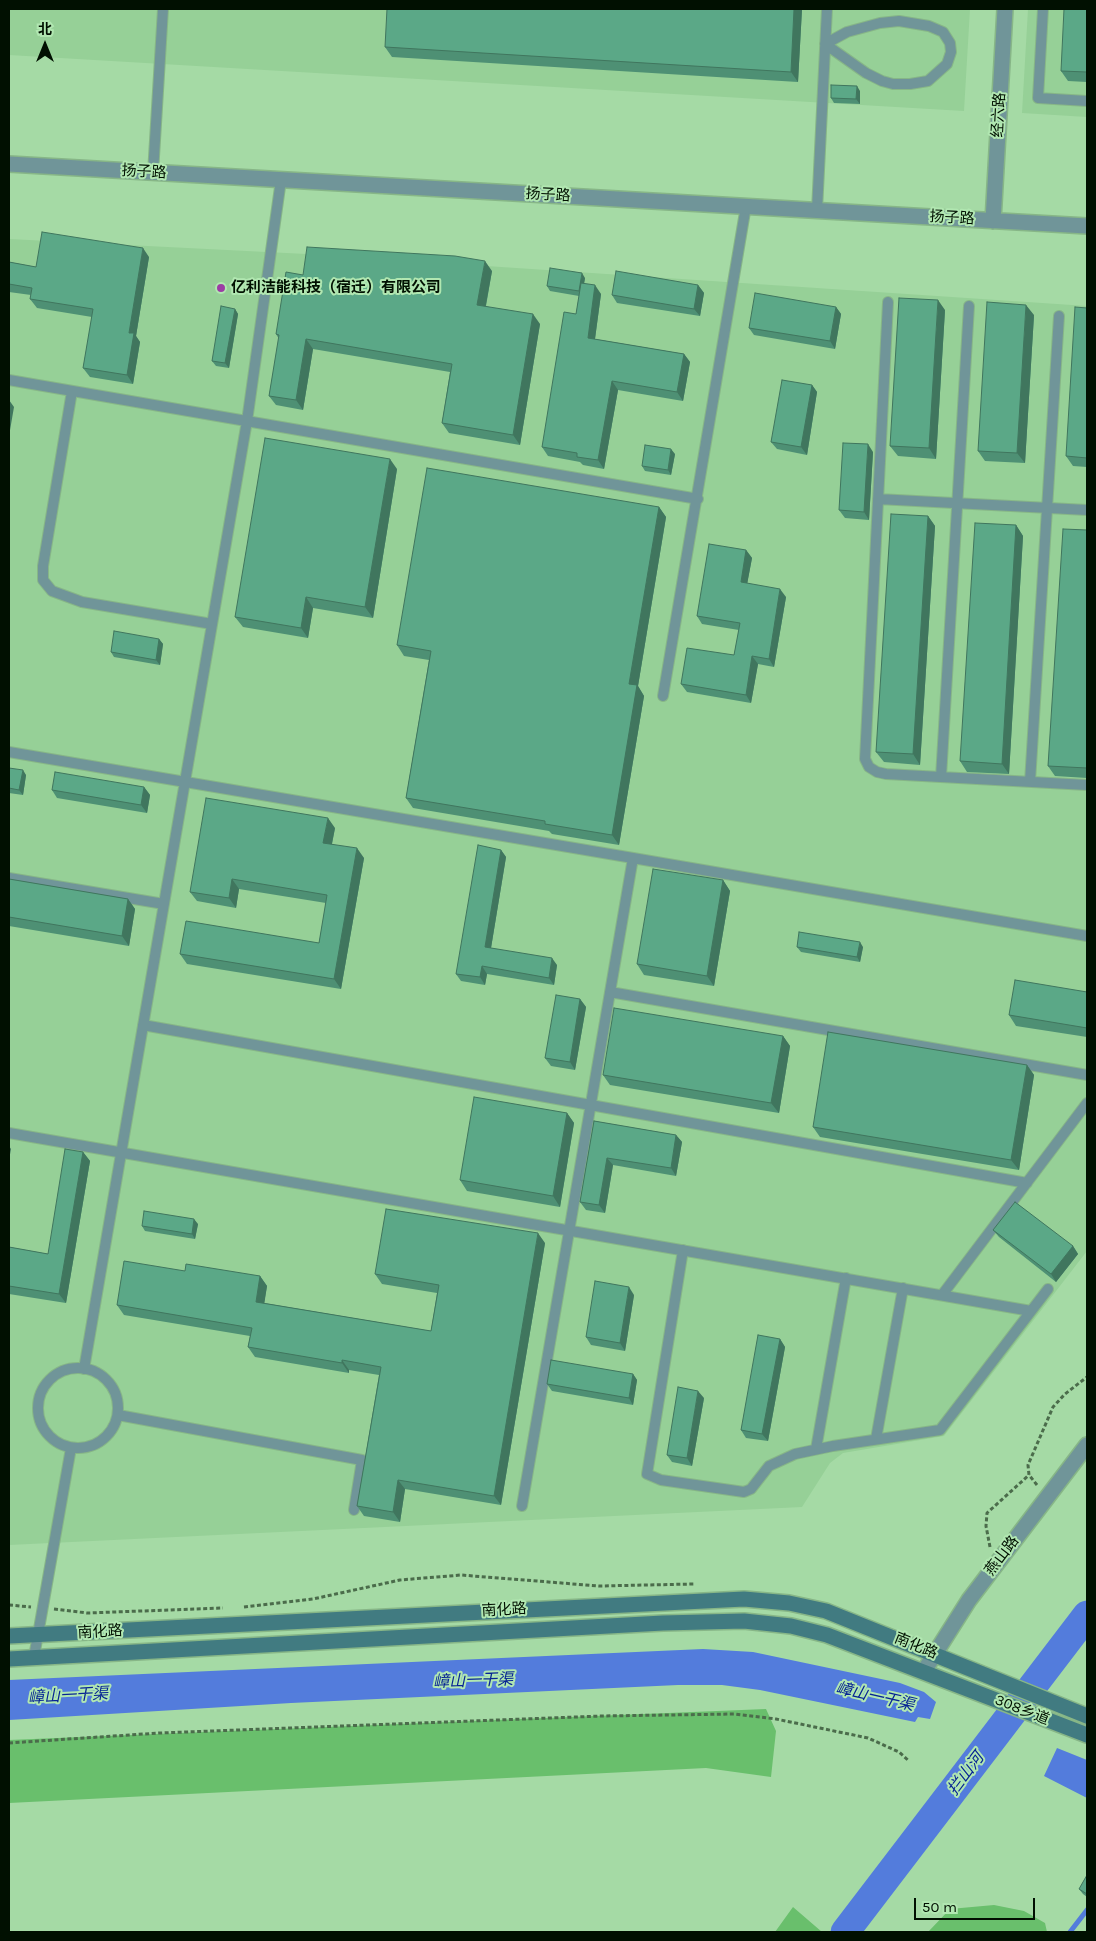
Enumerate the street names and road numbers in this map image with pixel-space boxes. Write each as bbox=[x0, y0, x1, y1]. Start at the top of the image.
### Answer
street label: 经六路 bbox=[989, 92, 1009, 138]
street label: 扬子路 bbox=[121, 162, 167, 182]
street label: 扬子路 bbox=[525, 185, 571, 205]
street label: 扬子路 bbox=[929, 208, 975, 228]
street label: 燕山路 bbox=[981, 1533, 1023, 1579]
street label: 南化路 bbox=[481, 1600, 527, 1620]
street label: 南化路 bbox=[77, 1622, 123, 1642]
street label: 南化路 bbox=[892, 1629, 940, 1663]
street label: 308乡道 bbox=[992, 1691, 1052, 1729]

